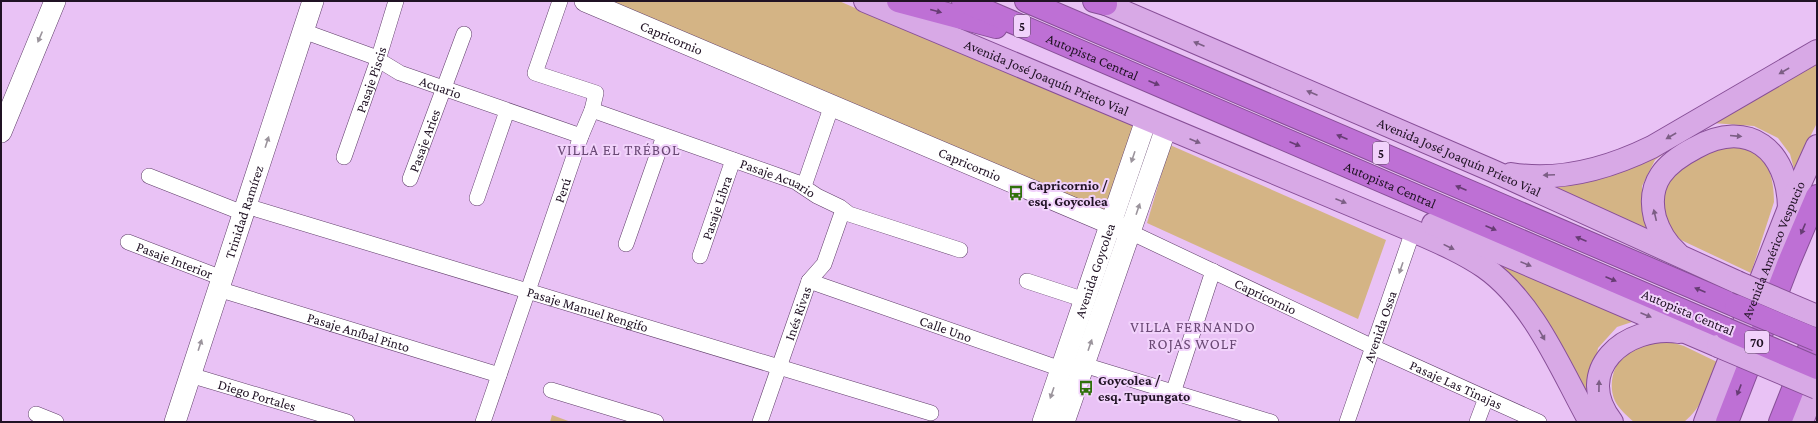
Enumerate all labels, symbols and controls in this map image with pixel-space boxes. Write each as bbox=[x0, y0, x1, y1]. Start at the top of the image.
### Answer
one-way arrow bbox=[930, 8, 942, 14]
road number: 5 bbox=[1014, 15, 1030, 37]
street label: Capricornio bbox=[638, 17, 705, 58]
street label: Autopista Central bbox=[1044, 30, 1141, 84]
one-way arrow bbox=[37, 31, 44, 43]
street label: Avenida José Joaquín Prieto Vial bbox=[962, 36, 1132, 119]
one-way arrow bbox=[1194, 41, 1205, 47]
street label: Pasaje Piscis bbox=[352, 45, 390, 115]
one-way arrow bbox=[1778, 67, 1790, 74]
street label: Acuario bbox=[417, 72, 464, 102]
one-way arrow bbox=[1149, 80, 1160, 86]
one-way arrow bbox=[1306, 89, 1318, 96]
street label: Pasaje Aries bbox=[405, 107, 443, 174]
street label: Avenida José Joaquín Prieto Vial bbox=[1375, 114, 1544, 200]
one-way arrow bbox=[1665, 132, 1677, 139]
one-way arrow bbox=[1335, 133, 1347, 139]
one-way arrow bbox=[1730, 133, 1742, 140]
one-way arrow bbox=[264, 135, 270, 147]
one-way arrow bbox=[1190, 138, 1202, 144]
one-way arrow bbox=[1289, 141, 1300, 147]
district label: VILLA EL TRÉBOL bbox=[557, 142, 681, 158]
road number: 5 bbox=[1373, 142, 1389, 164]
street label: Capricornio bbox=[936, 144, 1004, 184]
one-way arrow bbox=[1130, 151, 1136, 163]
street label: Pasaje Acuario bbox=[738, 155, 819, 201]
street label: Autopista Central bbox=[1342, 158, 1439, 212]
street label: Trinidad Ramírez bbox=[221, 163, 267, 261]
one-way arrow bbox=[1542, 172, 1555, 178]
street label: Pasaje Libra bbox=[698, 173, 735, 242]
street label: Perú bbox=[551, 175, 574, 205]
place label: Capricornio / esq. Goycolea bbox=[1028, 177, 1108, 209]
street label: Avenida Américo Vespucio bbox=[1738, 178, 1808, 321]
bus stop icon: Capricornio / esq. Goycolea bbox=[1007, 184, 1025, 202]
one-way arrow bbox=[1456, 185, 1467, 191]
one-way arrow bbox=[1336, 198, 1347, 204]
one-way arrow bbox=[1135, 203, 1141, 215]
one-way arrow bbox=[1651, 208, 1657, 221]
street label: Avenida Goycolea bbox=[1071, 221, 1118, 320]
one-way arrow bbox=[1799, 224, 1805, 236]
one-way arrow bbox=[1486, 225, 1497, 231]
one-way arrow bbox=[1575, 236, 1586, 242]
street label: Pasaje Interior bbox=[134, 238, 215, 282]
one-way arrow bbox=[1443, 244, 1455, 250]
one-way arrow bbox=[1521, 261, 1533, 267]
one-way arrow bbox=[1397, 262, 1403, 274]
street label: Capricornio bbox=[1232, 275, 1299, 318]
one-way arrow bbox=[1605, 276, 1616, 282]
street label: Pasaje Manuel Rengifo bbox=[525, 283, 650, 335]
street label: Inés Rivas bbox=[781, 284, 814, 342]
street label: Autopista Central bbox=[1640, 285, 1737, 339]
one-way arrow bbox=[1694, 287, 1706, 293]
street label: Avenida Ossa bbox=[1360, 288, 1400, 364]
street label: Pasaje Aníbal Pinto bbox=[305, 309, 412, 355]
street label: Calle Uno bbox=[918, 312, 974, 345]
one-way arrow bbox=[1640, 312, 1651, 318]
district label: VILLA FERNANDO ROJAS WOLF bbox=[1130, 319, 1256, 353]
one-way arrow bbox=[1538, 329, 1545, 340]
road number: 70 bbox=[1745, 331, 1769, 353]
one-way arrow bbox=[197, 339, 203, 351]
one-way arrow bbox=[1088, 339, 1094, 351]
street label: Pasaje Las Tinajas bbox=[1407, 357, 1505, 412]
place label: Goycolea / esq. Tupungato bbox=[1098, 372, 1190, 404]
street label: Diego Portales bbox=[216, 376, 298, 414]
bus stop icon: Goycolea / esq. Tupungato bbox=[1077, 379, 1095, 397]
one-way arrow bbox=[1596, 380, 1603, 392]
one-way arrow bbox=[1736, 384, 1742, 396]
one-way arrow bbox=[1049, 388, 1055, 400]

